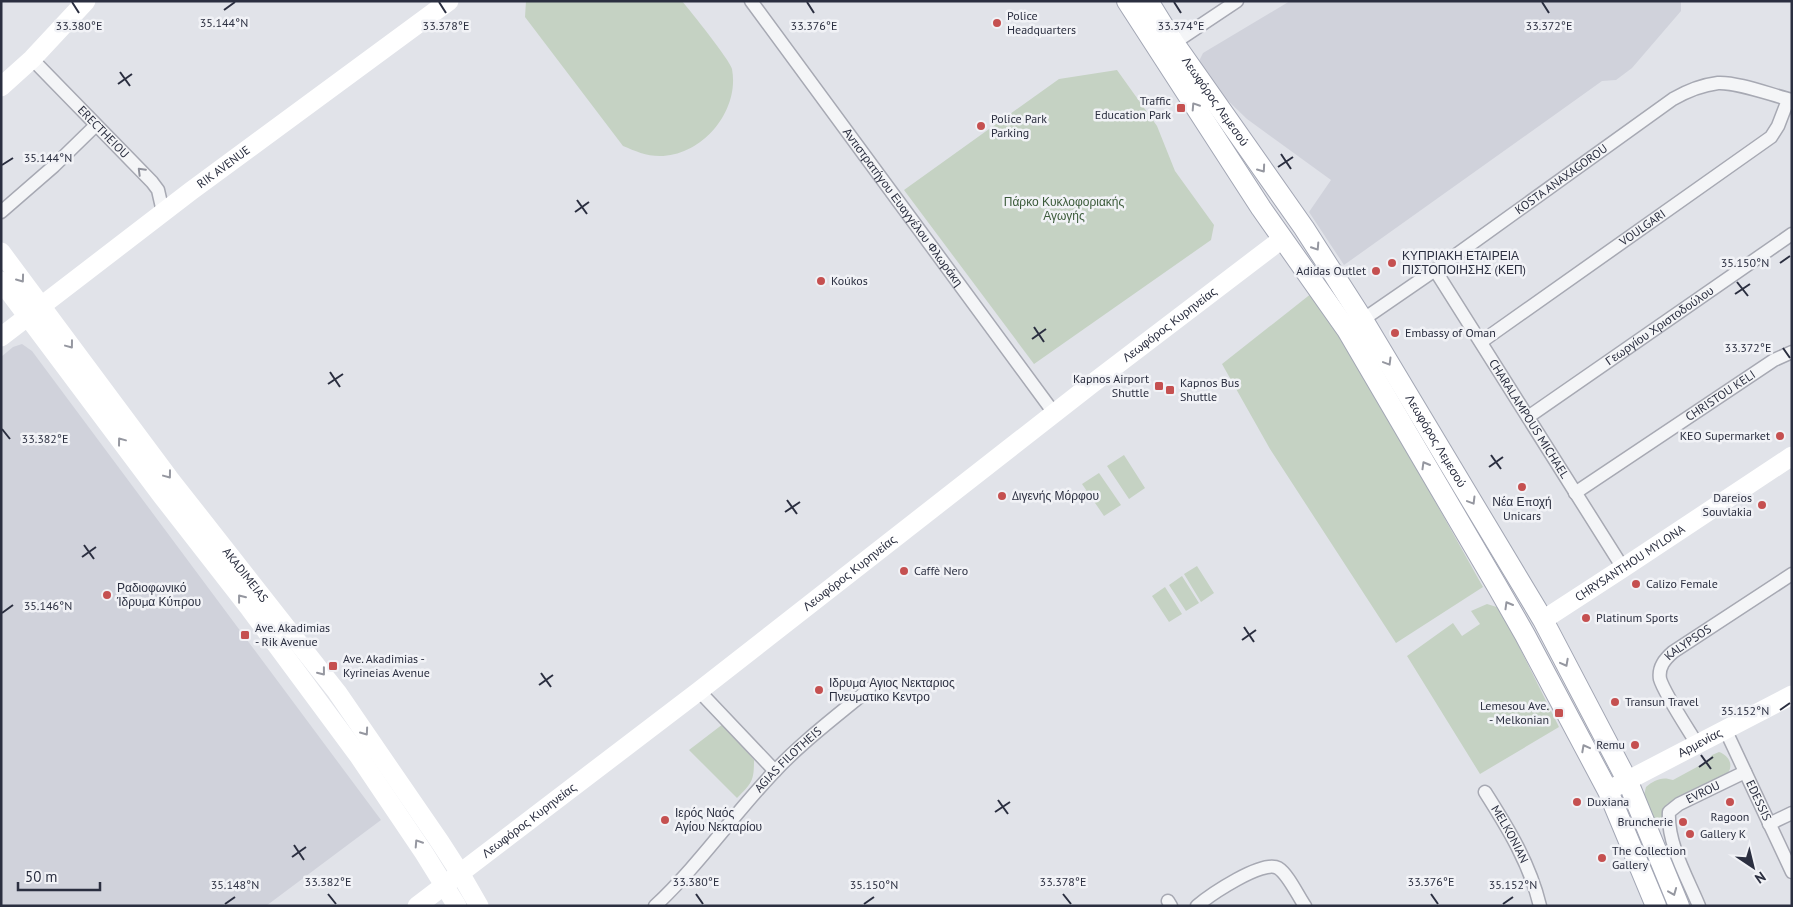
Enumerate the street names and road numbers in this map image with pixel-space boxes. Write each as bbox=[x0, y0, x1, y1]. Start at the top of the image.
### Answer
street label: Λεωφόρος Λεμεσού bbox=[1179, 54, 1252, 149]
street label: ERECTHEIOU bbox=[75, 102, 132, 161]
street label: Αντιστρατήγου Ευαγγέλου Φλωράκη bbox=[840, 125, 966, 289]
street label: KOSTA ANAXAGOROU bbox=[1512, 141, 1610, 217]
street label: RIK AVENUE bbox=[194, 142, 253, 191]
street label: VOULGARI bbox=[1616, 206, 1668, 249]
street label: Λεωφόρος Κυρηνείας bbox=[1119, 283, 1220, 365]
street label: Γεωργίου Χριστοδούλου bbox=[1602, 283, 1716, 368]
street label: CHARALAMPOUS MICHAEL bbox=[1486, 356, 1573, 481]
street label: CHRISTOU KELI bbox=[1682, 367, 1758, 424]
street label: Λεωφόρος Λεμεσού bbox=[1402, 392, 1470, 490]
street label: CHRYSANTHOU MYLONA bbox=[1572, 521, 1688, 604]
street label: Λεωφόρος Κυρηνείας bbox=[800, 531, 899, 614]
street label: AKADIMEIAS bbox=[220, 544, 272, 605]
street label: KALYPSOS bbox=[1661, 621, 1714, 663]
street label: AGIAS FILOTHEIS bbox=[751, 723, 824, 795]
street label: Αρμενίας bbox=[1675, 725, 1725, 760]
street label: EVROU bbox=[1683, 777, 1722, 807]
street label: EDESSIS bbox=[1743, 778, 1775, 823]
street label: Λεωφόρος Κυρηνείας bbox=[479, 779, 579, 861]
street label: MELKONIAN bbox=[1488, 802, 1532, 865]

